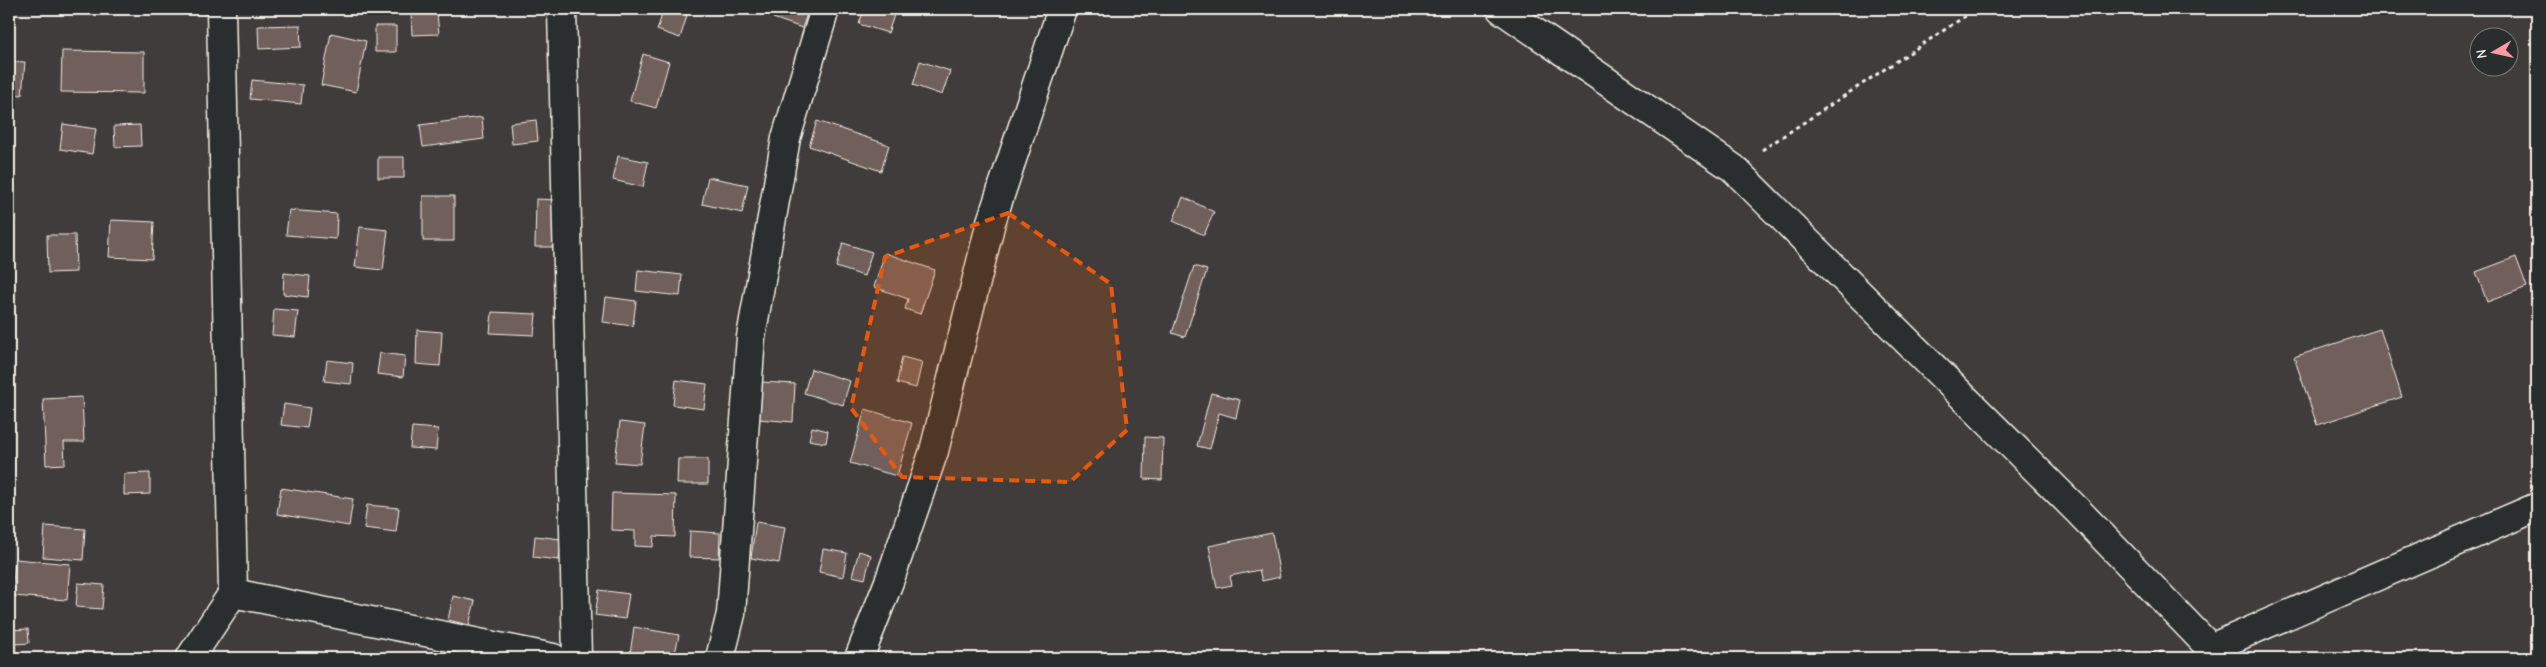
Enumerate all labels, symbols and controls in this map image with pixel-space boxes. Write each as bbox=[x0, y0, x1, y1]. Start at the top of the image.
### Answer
north arrow bbox=[2468, 28, 2518, 78]
text: N bbox=[2473, 48, 2491, 60]

